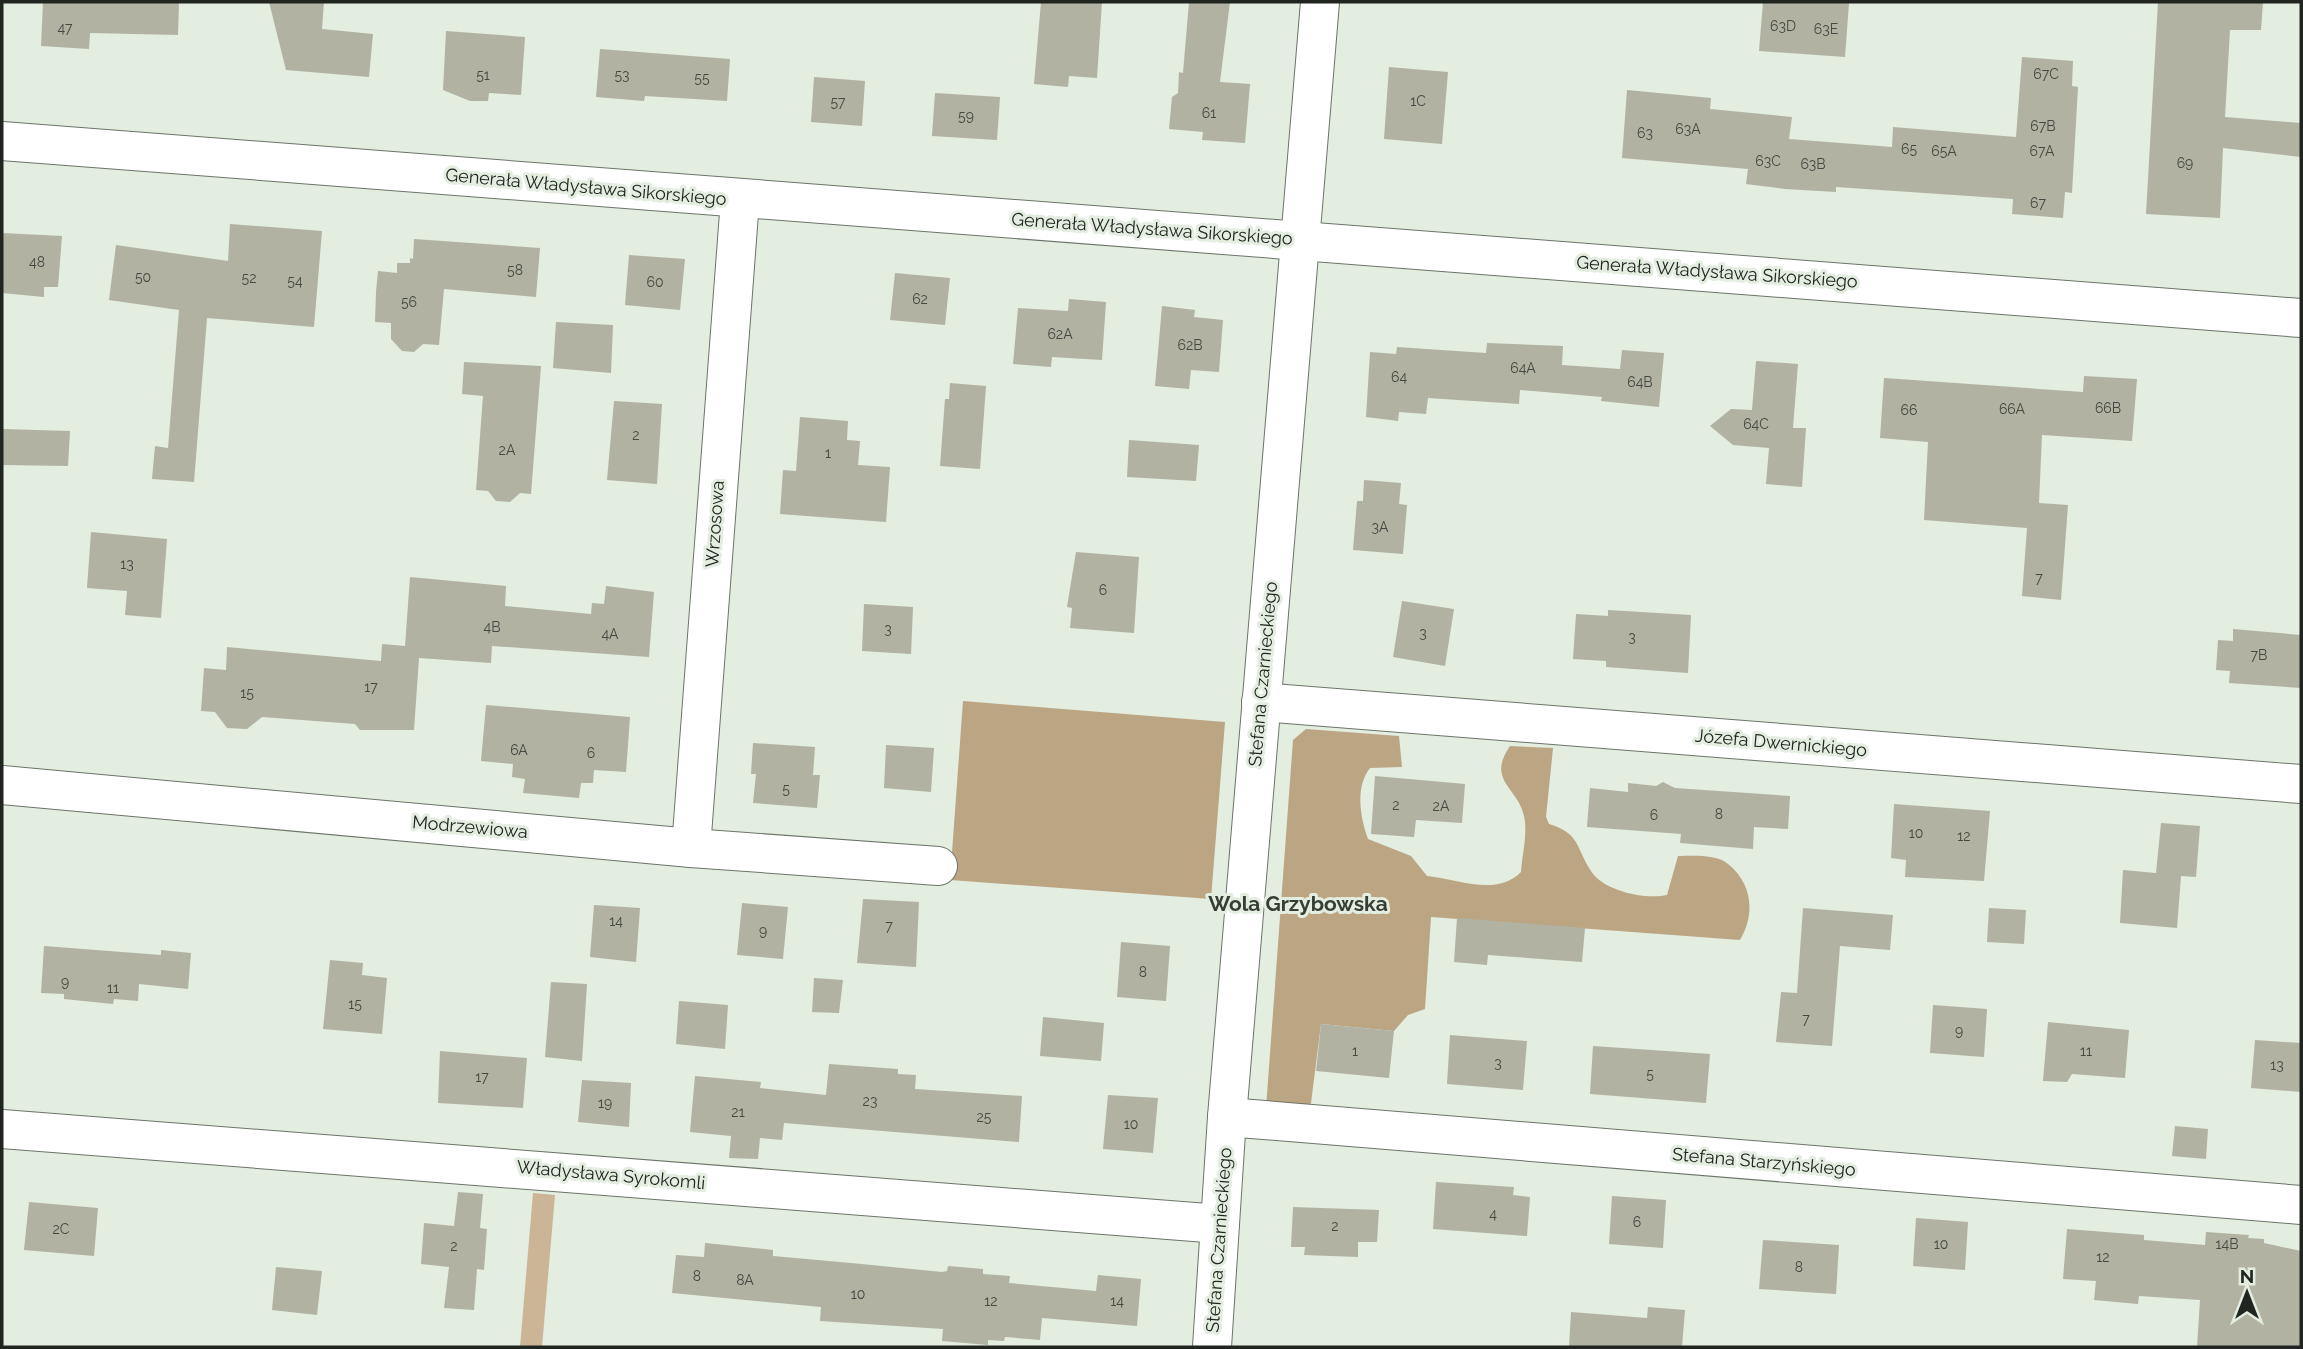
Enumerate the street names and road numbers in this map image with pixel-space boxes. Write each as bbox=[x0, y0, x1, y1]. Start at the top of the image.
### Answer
street label: Generała Władysława Sikorskiego bbox=[445, 164, 728, 209]
street label: Generała Władysława Sikorskiego bbox=[1011, 208, 1294, 249]
street label: Generała Władysława Sikorskiego bbox=[1576, 251, 1859, 292]
street label: Wrzosowa bbox=[701, 480, 728, 568]
street label: Stefana Czarnieckiego bbox=[1244, 580, 1281, 767]
street label: Józefa Dwernickiego bbox=[1694, 725, 1868, 761]
street label: Modrzewiowa bbox=[411, 811, 529, 842]
street label: Stefana Starzyńskiego bbox=[1671, 1143, 1857, 1180]
street label: Stefana Czarnieckiego bbox=[1202, 1146, 1235, 1333]
street label: Władysława Syrokomli bbox=[516, 1156, 706, 1193]

